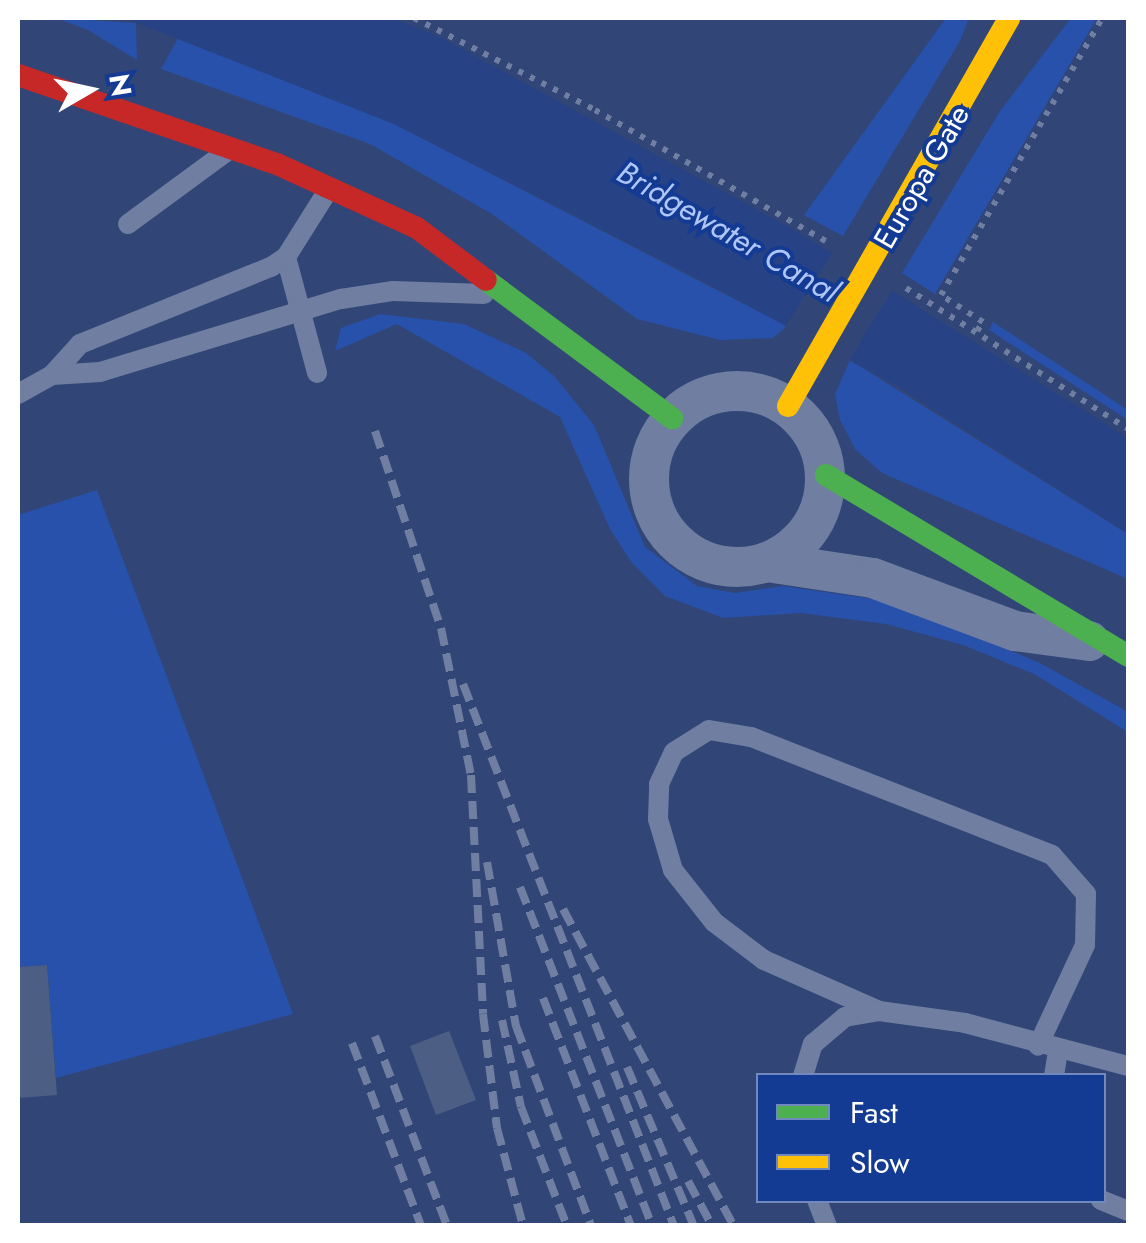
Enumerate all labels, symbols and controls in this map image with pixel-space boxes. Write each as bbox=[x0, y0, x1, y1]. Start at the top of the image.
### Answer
north arrow bbox=[40, 40, 140, 140]
text: N bbox=[98, 71, 142, 99]
street label: Europa Gate bbox=[867, 99, 977, 255]
water label: Bridgewater Canal bbox=[610, 153, 846, 311]
legend bbox=[756, 1073, 1106, 1203]
text: Fast bbox=[850, 1091, 898, 1134]
text: Slow bbox=[850, 1141, 910, 1184]

